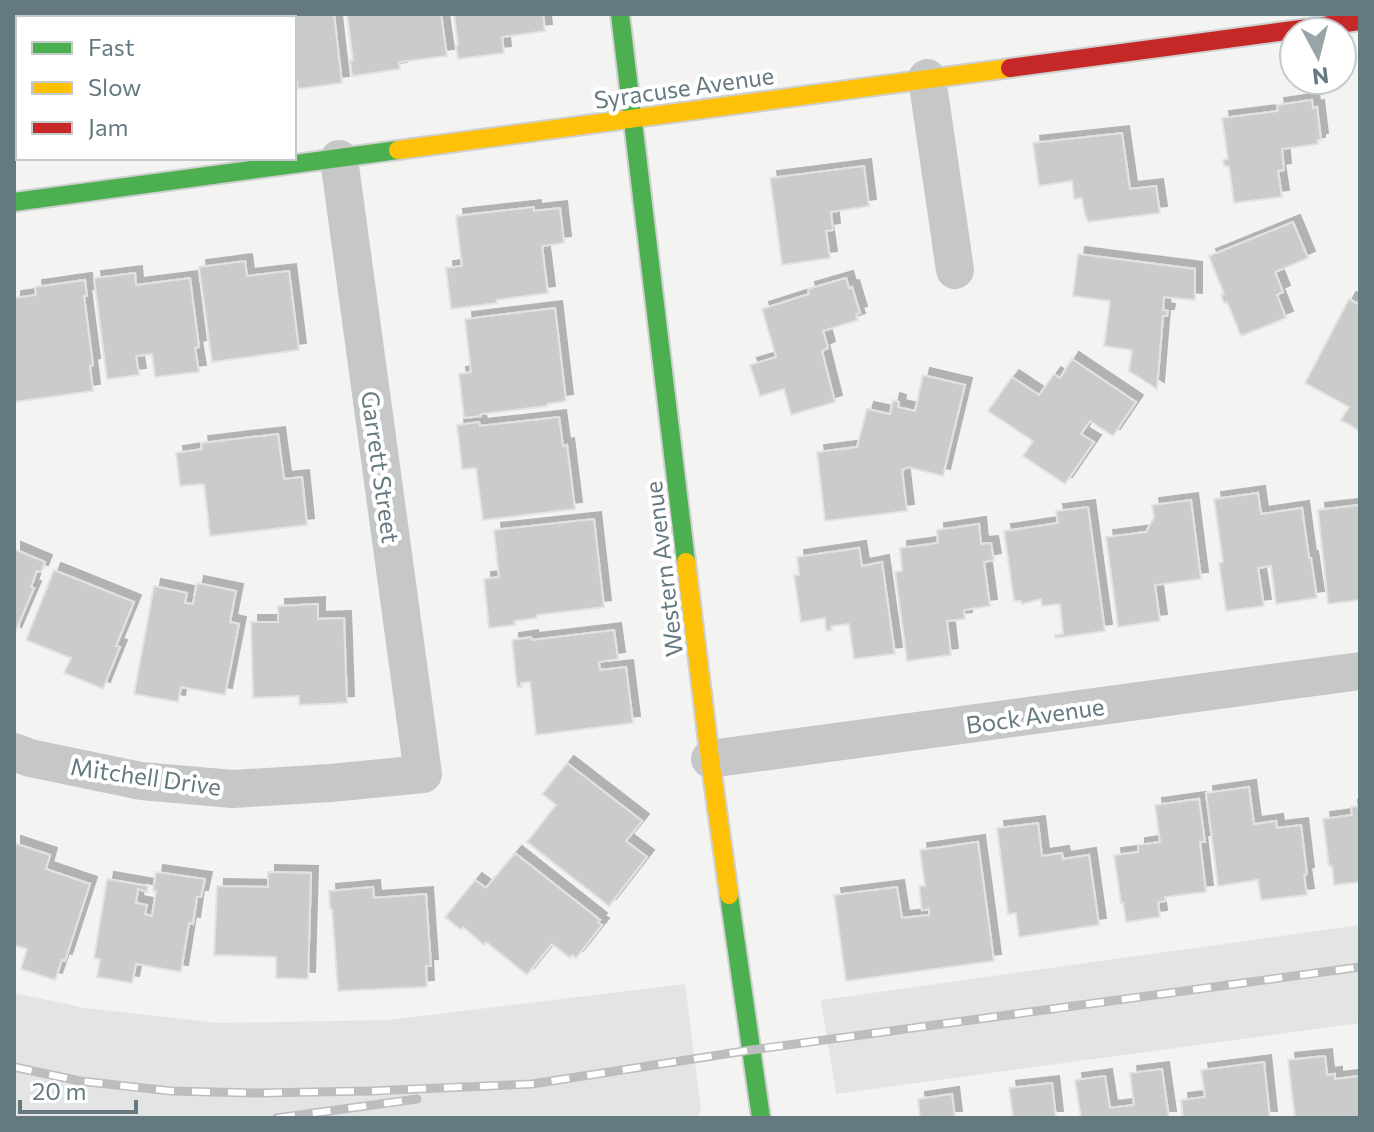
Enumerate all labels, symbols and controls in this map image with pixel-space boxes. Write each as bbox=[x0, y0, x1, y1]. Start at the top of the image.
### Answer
legend bbox=[16, 16, 296, 160]
north arrow bbox=[1278, 16, 1358, 96]
text: Fast bbox=[88, 32, 135, 61]
street label: Syracuse Avenue bbox=[592, 60, 776, 114]
text: N bbox=[1311, 62, 1330, 91]
text: Slow bbox=[88, 72, 141, 101]
text: Jam bbox=[88, 112, 128, 141]
street label: Garrett Street bbox=[356, 389, 406, 545]
street label: Western Avenue bbox=[638, 480, 688, 658]
street label: Bock Avenue bbox=[964, 691, 1106, 739]
street label: Mitchell Drive bbox=[69, 751, 223, 801]
scale bar bbox=[20, 1064, 136, 1114]
text: 20 m bbox=[32, 1076, 86, 1105]

